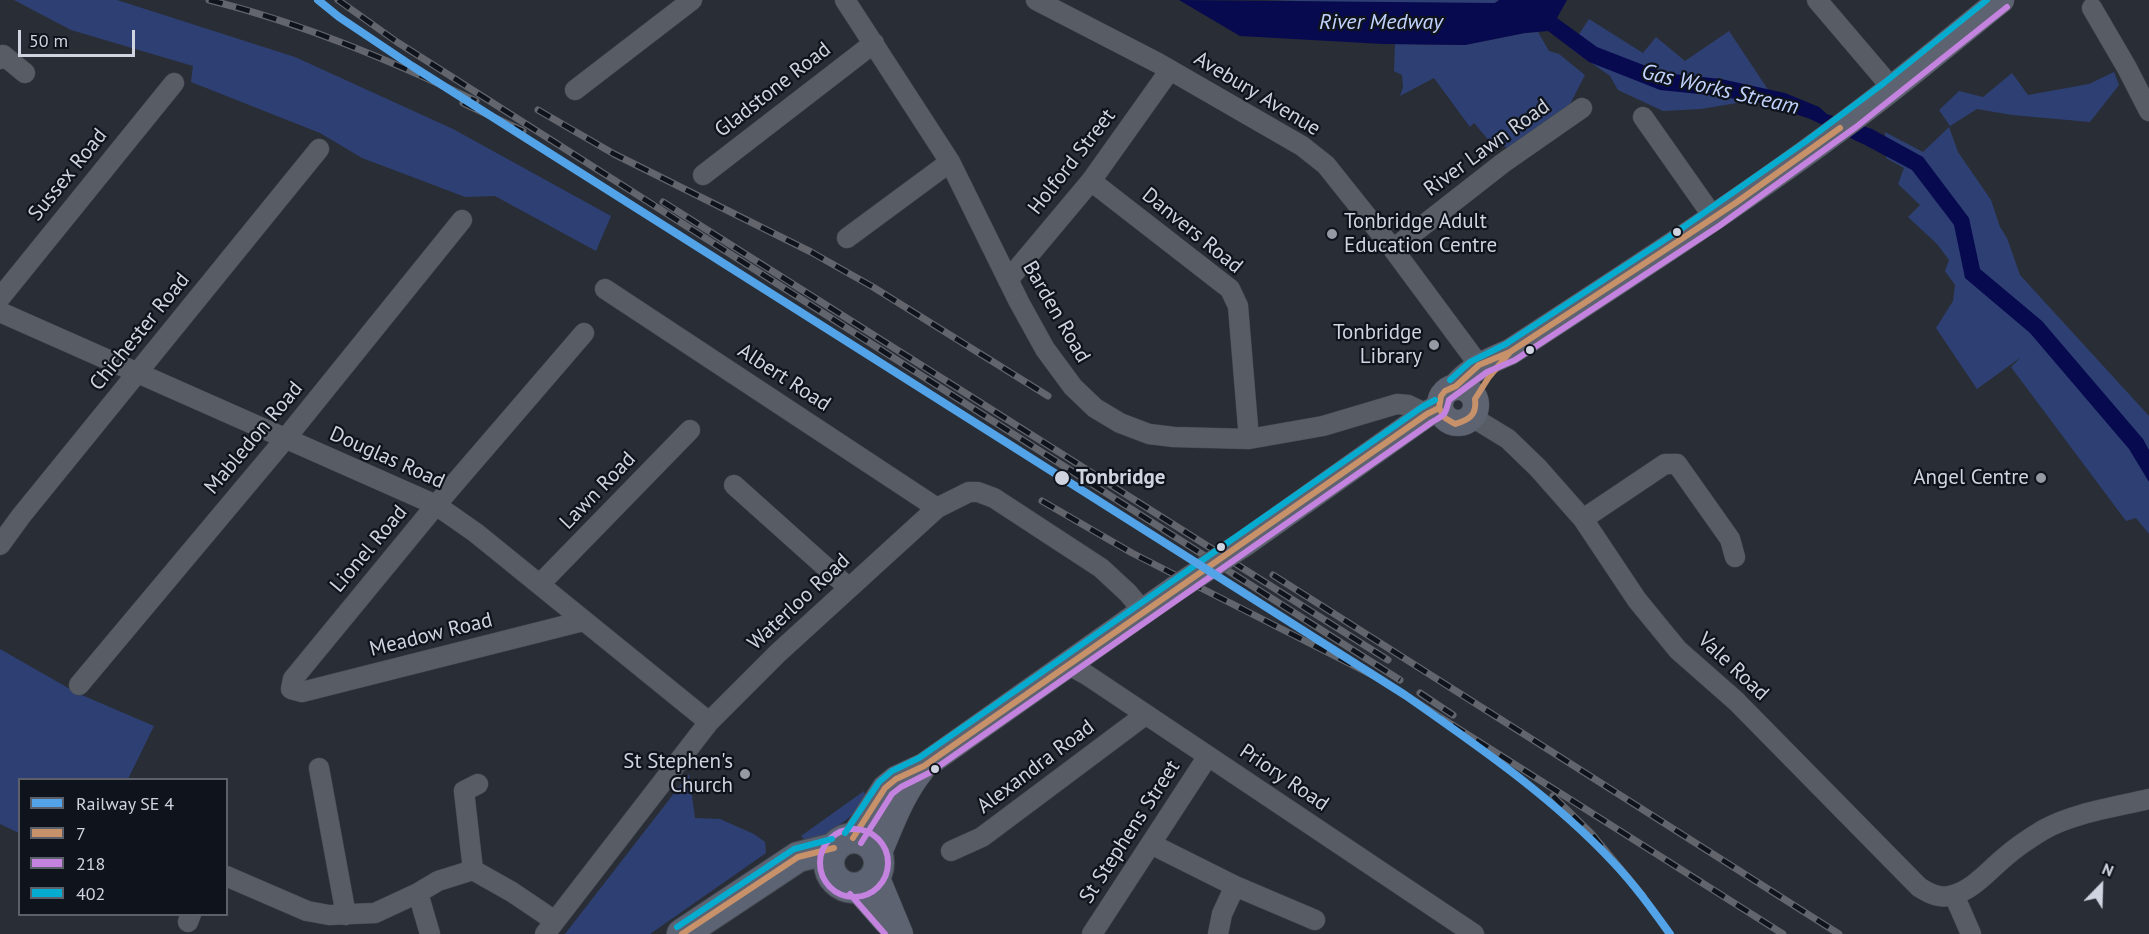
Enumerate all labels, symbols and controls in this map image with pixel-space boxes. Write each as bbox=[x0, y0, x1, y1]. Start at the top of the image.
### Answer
water label: River Medway bbox=[1319, 10, 1443, 36]
scale bar bbox=[21, 18, 138, 56]
text: 50 m bbox=[29, 29, 68, 52]
street label: Gladstone Road bbox=[710, 37, 836, 143]
street label: Avebury Avenue bbox=[1189, 46, 1325, 142]
water label: Gas Works Stream bbox=[1639, 59, 1801, 121]
street label: River Lawn Road bbox=[1419, 94, 1555, 202]
street label: Holford Street bbox=[1023, 104, 1121, 220]
street label: Sussex Road bbox=[23, 124, 113, 226]
street label: Danvers Road bbox=[1137, 183, 1247, 279]
place label: Tonbridge Adult Education Centre bbox=[1344, 209, 1497, 259]
unlabelled marker bbox=[1671, 226, 1683, 238]
marker: Tonbridge Adult Education Centre bbox=[1325, 227, 1339, 241]
street label: Barden Road bbox=[1017, 257, 1095, 367]
street label: Chichester Road bbox=[85, 268, 195, 396]
place label: Tonbridge Library bbox=[1333, 320, 1422, 370]
marker: Tonbridge Library bbox=[1427, 338, 1441, 352]
street label: Albert Road bbox=[733, 339, 835, 417]
unlabelled marker bbox=[1524, 344, 1536, 356]
street label: Mabledon Road bbox=[200, 377, 308, 499]
street label: Douglas Road bbox=[326, 421, 448, 495]
street label: Lawn Road bbox=[555, 447, 641, 535]
place label: Tonbridge bbox=[1076, 465, 1165, 491]
place label: Angel Centre bbox=[1913, 465, 2029, 491]
marker: Tonbridge bbox=[1053, 469, 1071, 487]
marker: Angel Centre bbox=[2034, 471, 2048, 485]
street label: Lionel Road bbox=[325, 500, 413, 598]
unlabelled marker bbox=[1215, 541, 1227, 553]
street label: Waterloo Road bbox=[743, 548, 855, 656]
street label: Meadow Road bbox=[367, 608, 495, 662]
street label: Vale Road bbox=[1692, 628, 1774, 706]
street label: Alexandra Road bbox=[972, 715, 1100, 819]
street label: Priory Road bbox=[1235, 739, 1333, 817]
place label: St Stephen's Church bbox=[623, 749, 733, 799]
street label: St Stephens Street bbox=[1074, 756, 1186, 908]
unlabelled marker bbox=[929, 763, 941, 775]
marker: St Stephen's Church bbox=[738, 767, 752, 781]
legend bbox=[18, 778, 228, 916]
text: Railway SE 4 bbox=[76, 792, 174, 815]
text: 7 bbox=[76, 822, 86, 845]
text: 218 bbox=[76, 852, 105, 875]
north arrow bbox=[2071, 856, 2131, 916]
text: N bbox=[2099, 858, 2117, 881]
text: 402 bbox=[76, 882, 105, 905]

